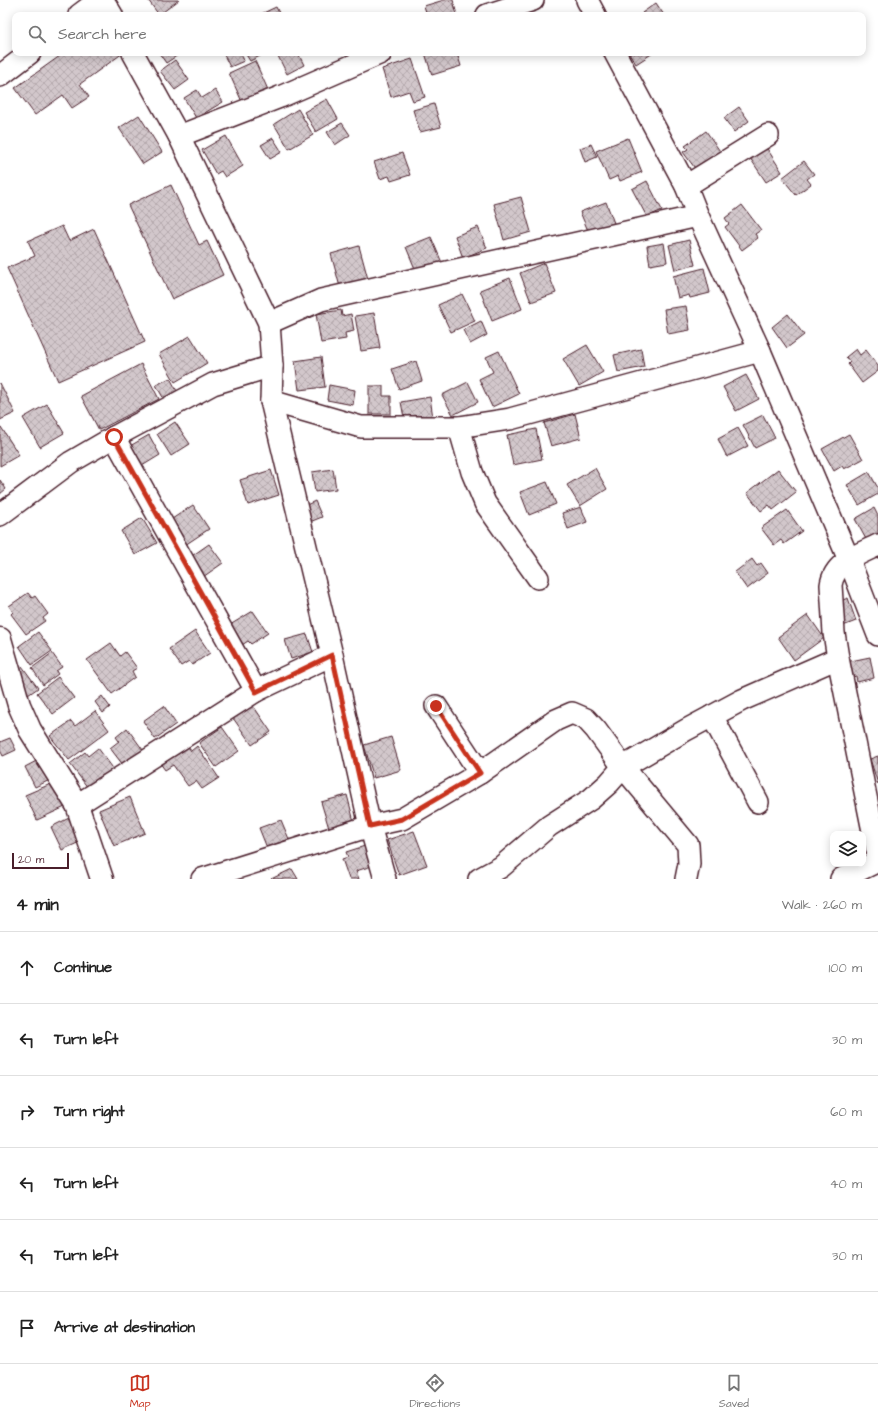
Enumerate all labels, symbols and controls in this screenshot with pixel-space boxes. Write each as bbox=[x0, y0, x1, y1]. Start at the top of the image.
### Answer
search box bbox=[12, 12, 866, 56]
icon: search bbox=[26, 23, 48, 45]
text: Search here bbox=[58, 24, 147, 45]
route start bbox=[105, 428, 123, 446]
route end bbox=[427, 697, 445, 715]
map controls bbox=[830, 831, 866, 867]
button: layers bbox=[830, 831, 866, 867]
scale bar bbox=[12, 851, 69, 870]
text: 20 m bbox=[18, 852, 44, 867]
text: 4 min bbox=[16, 893, 59, 917]
text: Walk · 260 m bbox=[782, 896, 862, 914]
icon: ahead bbox=[16, 957, 38, 979]
text: Continue bbox=[54, 957, 112, 978]
text: 100 m bbox=[829, 959, 862, 977]
icon: left bbox=[16, 1029, 38, 1051]
text: Turn left bbox=[54, 1029, 118, 1050]
text: 30 m bbox=[832, 1031, 862, 1049]
icon: right bbox=[16, 1101, 38, 1123]
text: Turn right bbox=[54, 1101, 125, 1122]
text: 60 m bbox=[830, 1103, 862, 1121]
icon: left bbox=[16, 1173, 38, 1195]
text: Turn left bbox=[54, 1173, 118, 1194]
text: 40 m bbox=[830, 1175, 862, 1193]
icon: left bbox=[16, 1245, 38, 1267]
text: Turn left bbox=[54, 1245, 118, 1266]
text: 30 m bbox=[832, 1247, 862, 1265]
icon: arrive bbox=[16, 1317, 38, 1339]
text: Arrive at destination bbox=[54, 1317, 195, 1338]
tab: Map bbox=[129, 1372, 151, 1411]
tab: Directions bbox=[409, 1372, 461, 1411]
tab: Saved bbox=[719, 1372, 749, 1411]

